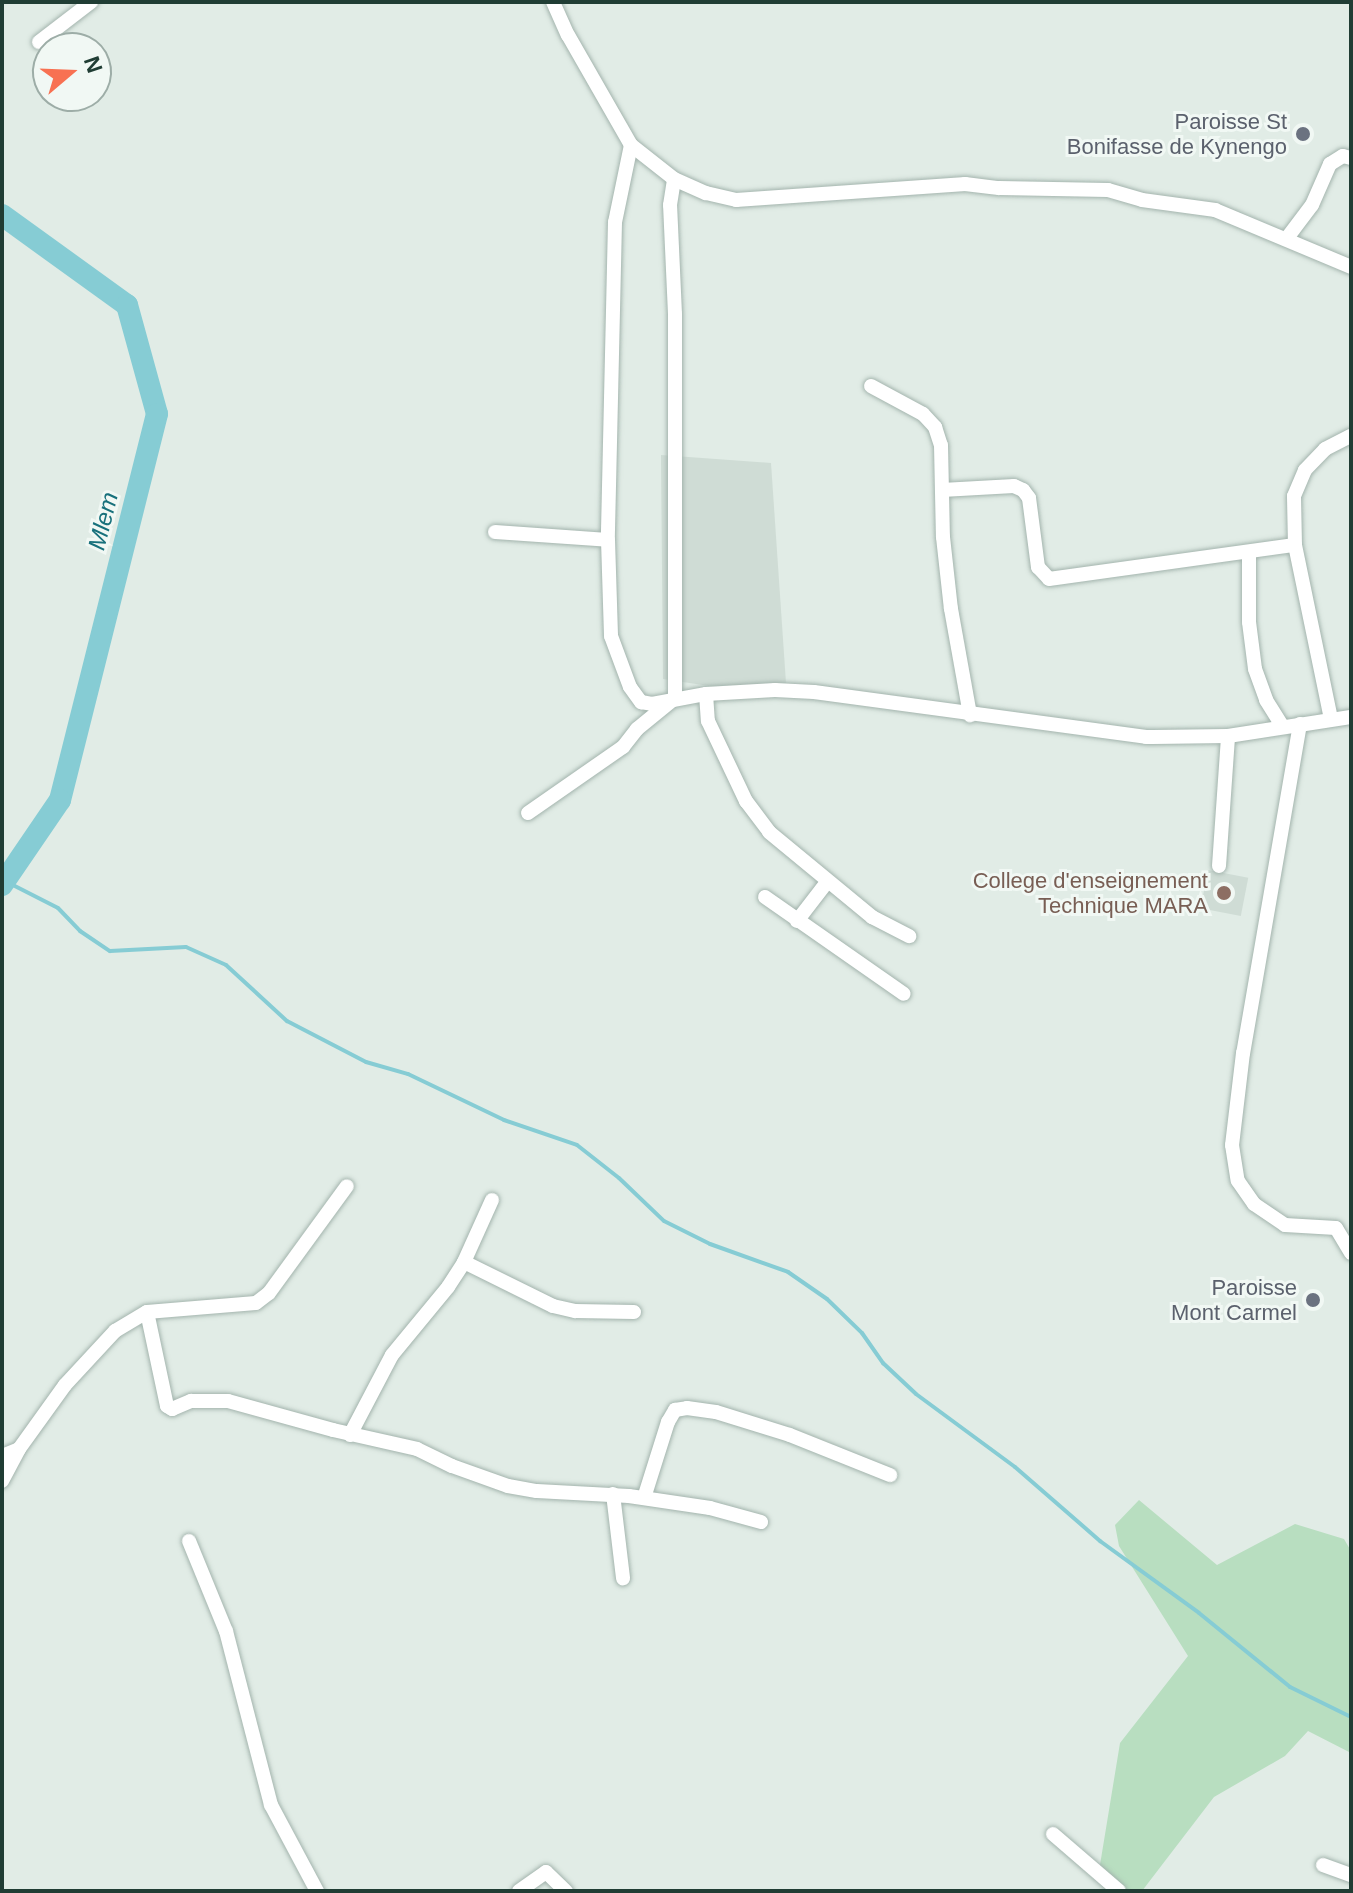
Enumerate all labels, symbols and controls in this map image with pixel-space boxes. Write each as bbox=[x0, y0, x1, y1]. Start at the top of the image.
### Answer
north arrow bbox=[32, 32, 112, 112]
text: N bbox=[79, 53, 108, 76]
place label: Paroisse St Bonifasse de Kynengo bbox=[1067, 108, 1287, 160]
marker: Paroisse St Bonifasse de Kynengo bbox=[1294, 125, 1312, 143]
water label: Mlem bbox=[82, 489, 124, 553]
place label: College d'enseignement Technique MARA bbox=[973, 867, 1208, 918]
marker: College d'enseignement Technique MARA bbox=[1215, 884, 1233, 902]
place label: Paroisse Mont Carmel bbox=[1171, 1274, 1297, 1326]
marker: Paroisse Mont Carmel bbox=[1304, 1291, 1322, 1309]

